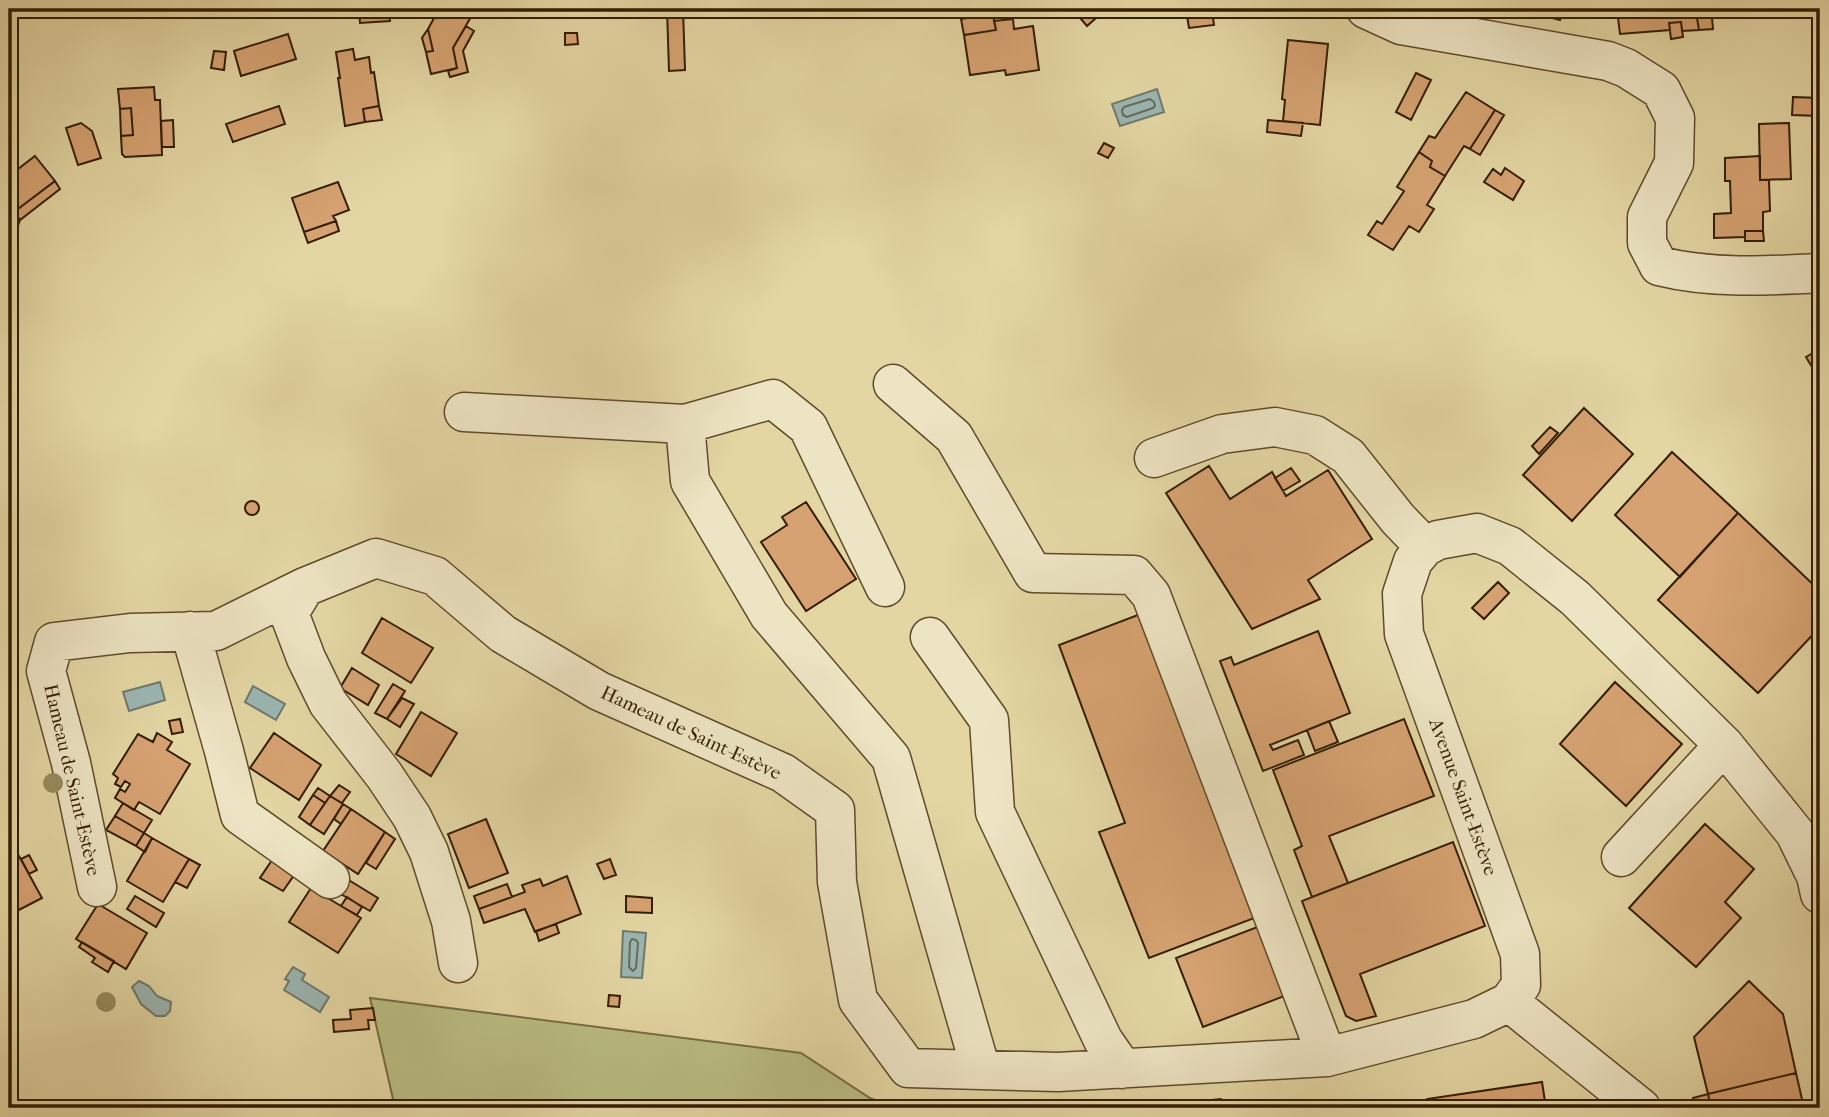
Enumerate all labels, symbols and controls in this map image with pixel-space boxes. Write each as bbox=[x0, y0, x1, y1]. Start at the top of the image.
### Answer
street label: Hameau de Saint-Estève bbox=[39, 682, 105, 878]
street label: Hameau de Saint-Estève bbox=[597, 682, 785, 784]
street label: Avenue Saint-Estève bbox=[1424, 715, 1502, 878]

